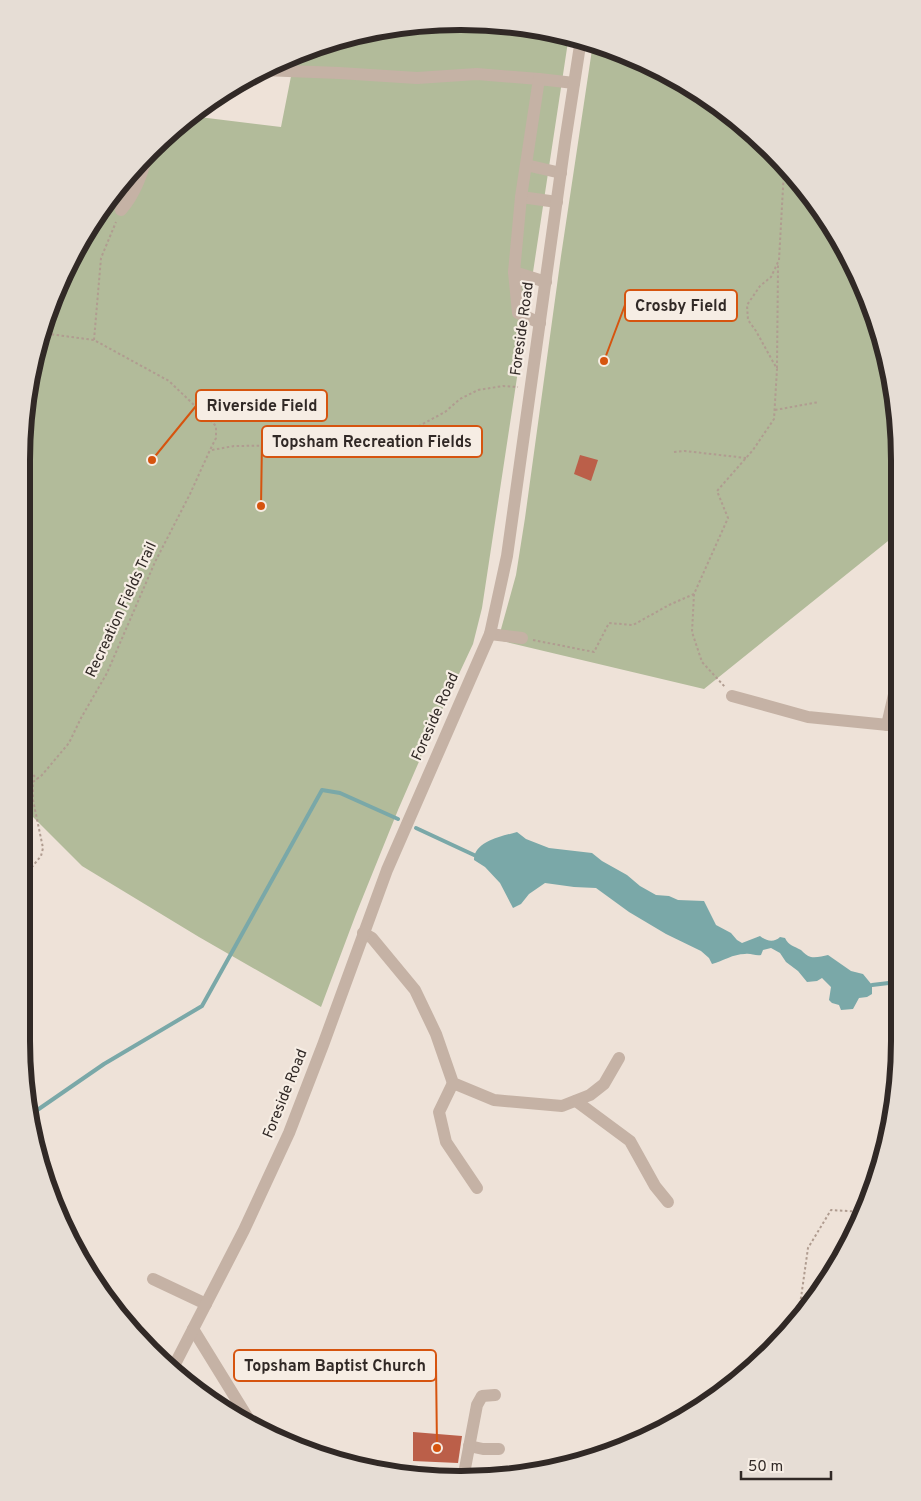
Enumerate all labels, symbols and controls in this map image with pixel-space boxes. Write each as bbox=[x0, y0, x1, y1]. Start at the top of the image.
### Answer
street label: Foreside Road bbox=[507, 281, 539, 377]
callout: Crosby Field bbox=[625, 290, 737, 321]
text: Crosby Field bbox=[635, 297, 727, 317]
callout: Riverside Field bbox=[196, 390, 327, 421]
text: Riverside Field bbox=[207, 397, 317, 417]
callout: Topsham Recreation Fields bbox=[262, 426, 482, 457]
text: Topsham Recreation Fields bbox=[272, 433, 472, 453]
street label: Recreation Fields Trail bbox=[82, 539, 162, 681]
street label: Foreside Road bbox=[408, 670, 464, 764]
street label: Foreside Road bbox=[259, 1047, 313, 1141]
callout: Topsham Baptist Church bbox=[234, 1350, 436, 1381]
text: Topsham Baptist Church bbox=[244, 1357, 426, 1377]
scale bar bbox=[741, 1448, 831, 1480]
text: 50 m bbox=[748, 1458, 783, 1477]

